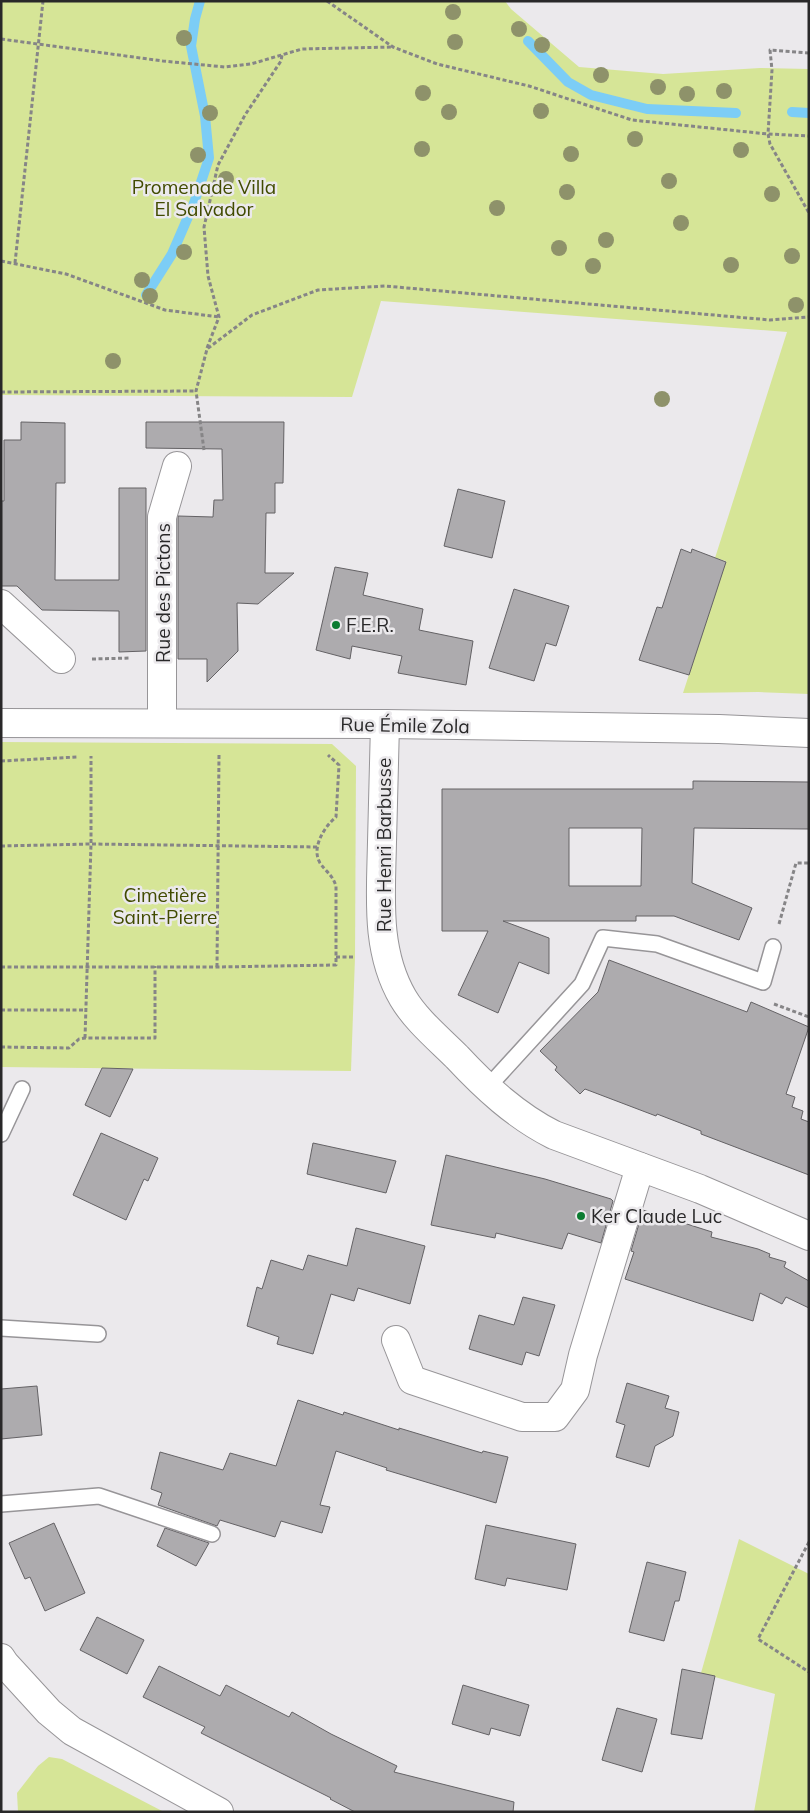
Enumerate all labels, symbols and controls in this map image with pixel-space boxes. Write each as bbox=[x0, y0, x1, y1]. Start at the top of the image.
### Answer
park label: Promenade Villa El Salvador bbox=[132, 175, 276, 221]
street label: Rue des Pictons bbox=[151, 523, 175, 663]
place label: F.E.R. bbox=[346, 613, 394, 637]
marker: F.E.R. bbox=[330, 619, 342, 631]
street label: Rue Émile Zola bbox=[340, 712, 470, 738]
street label: Rue Henri Barbusse bbox=[372, 758, 396, 932]
park label: Cimetière Saint-Pierre bbox=[113, 883, 217, 929]
place label: Ker Claude Luc bbox=[591, 1204, 722, 1228]
marker: Ker Claude Luc bbox=[575, 1210, 587, 1222]

